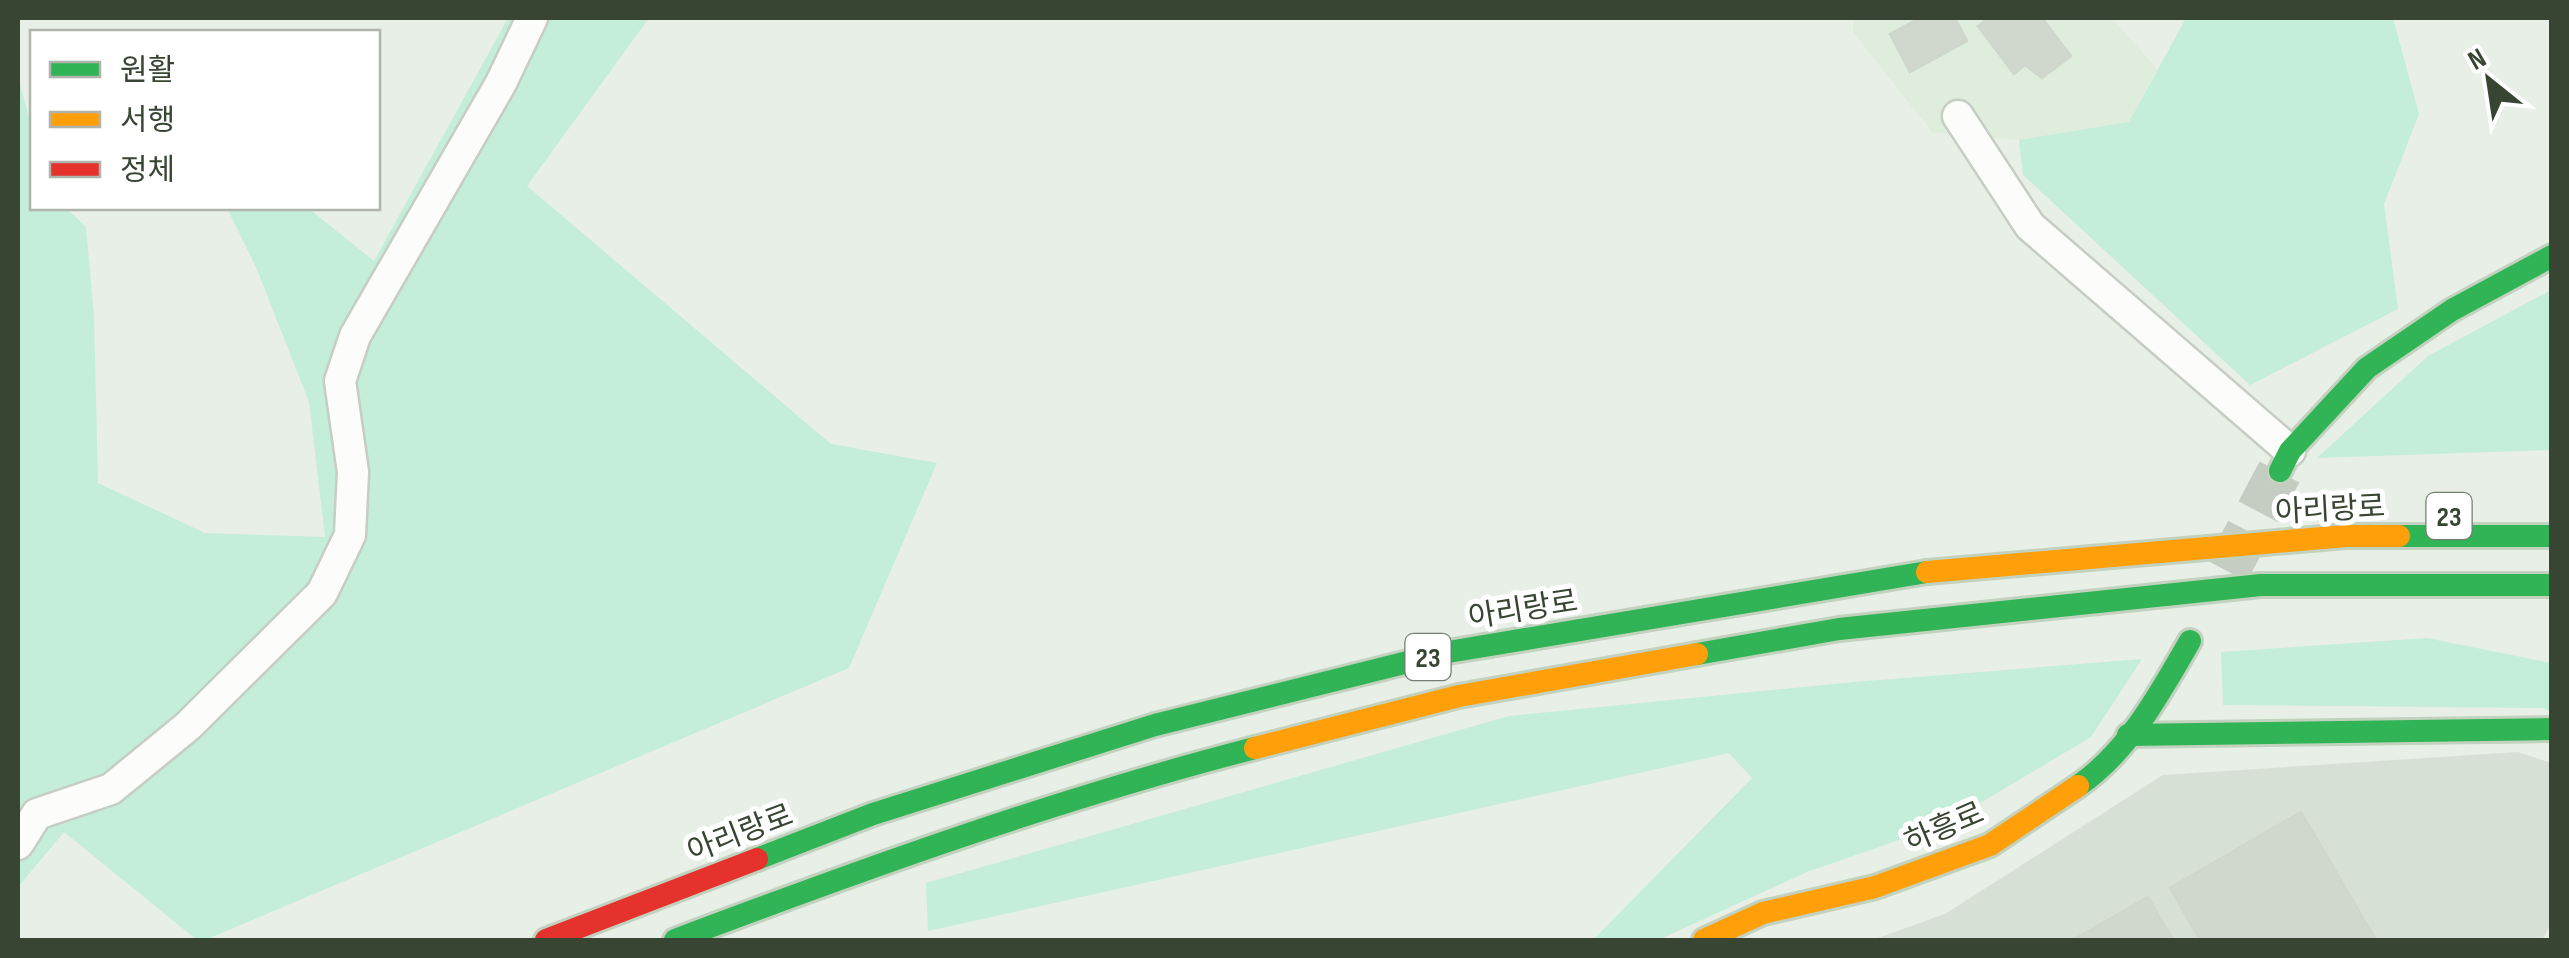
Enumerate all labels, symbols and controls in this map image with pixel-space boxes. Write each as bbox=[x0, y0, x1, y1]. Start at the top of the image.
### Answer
legend bbox=[30, 30, 380, 210]
north arrow bbox=[2439, 30, 2539, 130]
text: N bbox=[2463, 42, 2492, 78]
text: 원활 bbox=[120, 53, 175, 89]
text: 서행 bbox=[120, 103, 175, 139]
text: 정체 bbox=[120, 153, 175, 189]
street label: 아리랑로 bbox=[2274, 489, 2386, 531]
road number: 23 bbox=[2426, 493, 2472, 539]
street label: 아리랑로 bbox=[1466, 584, 1580, 636]
road number: 23 bbox=[1406, 634, 1450, 680]
street label: 하흥로 bbox=[1899, 795, 1990, 861]
street label: 아리랑로 bbox=[682, 797, 798, 871]

